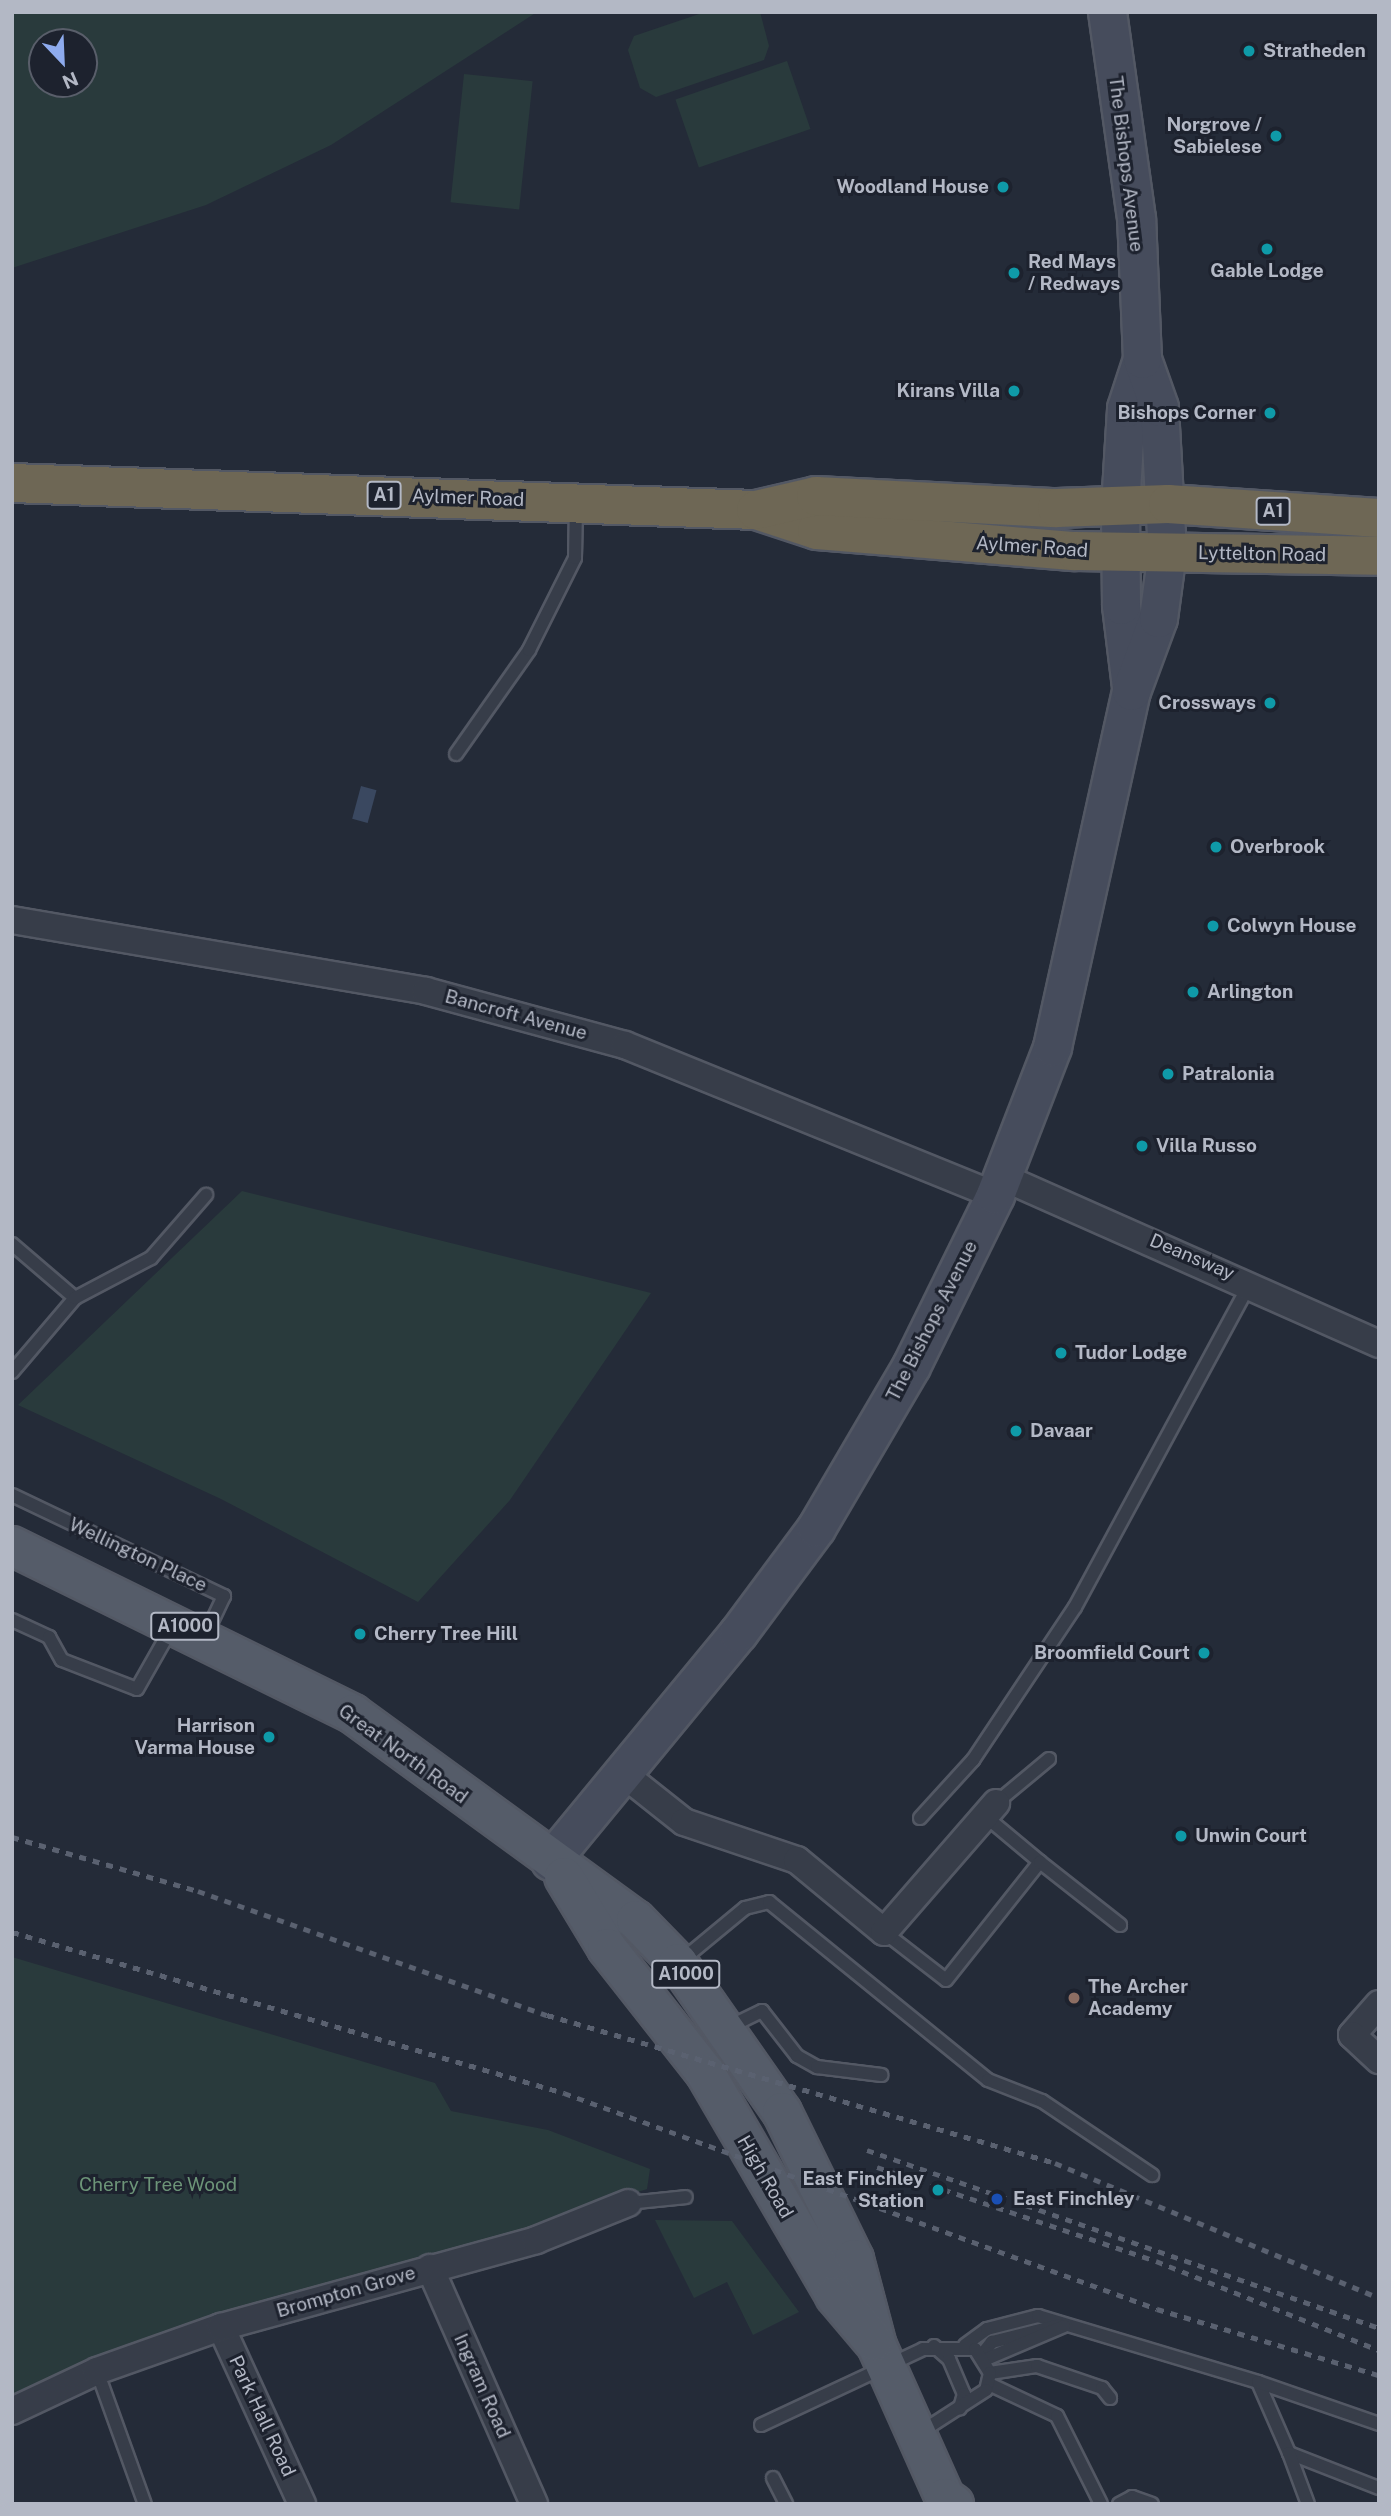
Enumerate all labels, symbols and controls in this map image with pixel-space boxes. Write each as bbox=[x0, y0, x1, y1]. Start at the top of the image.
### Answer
north arrow bbox=[28, 28, 98, 98]
place label: Stratheden bbox=[1263, 40, 1366, 62]
marker: Stratheden bbox=[1241, 43, 1257, 59]
text: N bbox=[59, 67, 82, 94]
street label: The Bishops Avenue bbox=[1104, 75, 1148, 253]
place label: Norgrove / Sabielese bbox=[1166, 114, 1262, 158]
marker: Norgrove / Sabielese bbox=[1268, 128, 1284, 144]
place label: Woodland House bbox=[837, 176, 989, 198]
marker: Woodland House bbox=[995, 179, 1011, 195]
marker: Gable Lodge bbox=[1259, 241, 1275, 257]
place label: Red Mays / Redways bbox=[1028, 251, 1120, 295]
place label: Gable Lodge bbox=[1210, 260, 1324, 282]
marker: Red Mays / Redways bbox=[1006, 265, 1022, 281]
place label: Kirans Villa bbox=[896, 380, 1000, 402]
marker: Kirans Villa bbox=[1006, 383, 1022, 399]
place label: Bishops Corner bbox=[1117, 402, 1256, 424]
marker: Bishops Corner bbox=[1262, 405, 1278, 421]
road number: A1 bbox=[366, 480, 402, 509]
street label: Aylmer Road bbox=[411, 485, 525, 511]
road number: A1 bbox=[1256, 496, 1290, 526]
street label: Aylmer Road bbox=[975, 532, 1089, 562]
street label: Lyttelton Road bbox=[1198, 541, 1326, 567]
place label: Crossways bbox=[1158, 692, 1256, 714]
marker: Crossways bbox=[1262, 695, 1278, 711]
place label: Overbrook bbox=[1230, 836, 1325, 858]
marker: Overbrook bbox=[1208, 839, 1224, 855]
place label: Colwyn House bbox=[1227, 915, 1357, 937]
marker: Colwyn House bbox=[1205, 918, 1221, 934]
place label: Arlington bbox=[1207, 981, 1293, 1003]
marker: Arlington bbox=[1185, 984, 1201, 1000]
street label: Bancroft Avenue bbox=[442, 985, 590, 1045]
place label: Patralonia bbox=[1182, 1063, 1275, 1085]
marker: Patralonia bbox=[1160, 1066, 1176, 1082]
place label: Villa Russo bbox=[1156, 1135, 1257, 1157]
marker: Villa Russo bbox=[1134, 1138, 1150, 1154]
street label: Deansway bbox=[1146, 1229, 1238, 1285]
street label: The Bishops Avenue bbox=[882, 1237, 982, 1405]
place label: Tudor Lodge bbox=[1075, 1342, 1187, 1364]
marker: Tudor Lodge bbox=[1053, 1345, 1069, 1361]
place label: Davaar bbox=[1030, 1420, 1093, 1442]
marker: Davaar bbox=[1008, 1423, 1024, 1439]
street label: Wellington Place bbox=[65, 1513, 211, 1597]
road number: A1000 bbox=[150, 1611, 220, 1640]
place label: Cherry Tree Hill bbox=[374, 1623, 518, 1645]
marker: Cherry Tree Hill bbox=[352, 1626, 368, 1642]
place label: Broomfield Court bbox=[1034, 1642, 1190, 1664]
marker: Broomfield Court bbox=[1196, 1645, 1212, 1661]
street label: Great North Road bbox=[334, 1700, 472, 1808]
place label: Harrison Varma House bbox=[135, 1715, 255, 1759]
marker: Harrison Varma House bbox=[261, 1729, 277, 1745]
place label: Unwin Court bbox=[1195, 1825, 1307, 1847]
marker: Unwin Court bbox=[1173, 1828, 1189, 1844]
road number: A1000 bbox=[651, 1960, 721, 1988]
place label: The Archer Academy bbox=[1088, 1976, 1188, 2020]
marker: The Archer Academy bbox=[1066, 1990, 1082, 2006]
street label: High Road bbox=[732, 2132, 798, 2222]
place label: East Finchley Station bbox=[802, 2168, 924, 2212]
park label: Cherry Tree Wood bbox=[79, 2174, 237, 2196]
marker: East Finchley Station bbox=[930, 2182, 946, 2198]
place label: East Finchley bbox=[1013, 2188, 1135, 2210]
marker: East Finchley bbox=[987, 2189, 1007, 2209]
street label: Brompton Grove bbox=[274, 2261, 418, 2323]
street label: Ingram Road bbox=[449, 2330, 515, 2442]
street label: Park Hall Road bbox=[224, 2352, 300, 2480]

